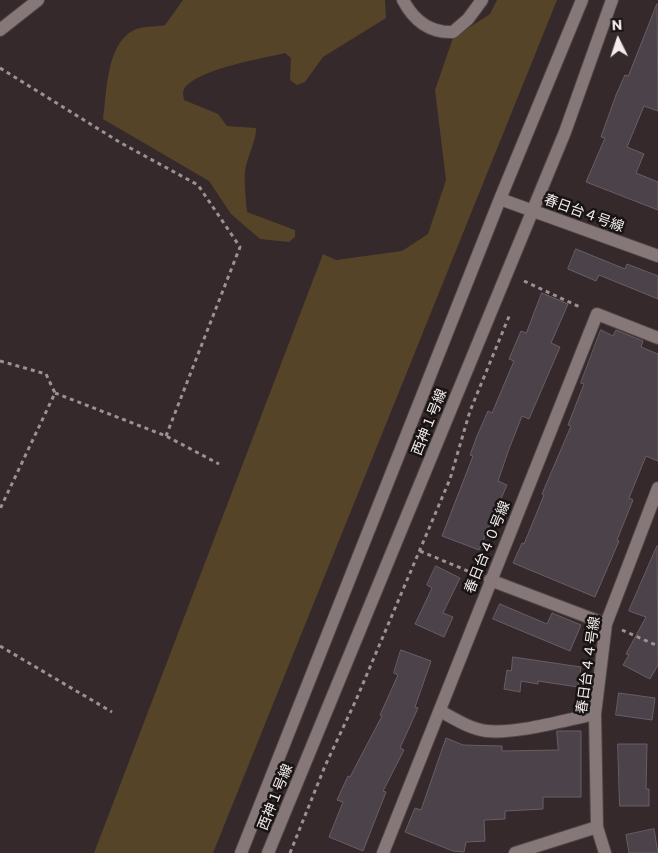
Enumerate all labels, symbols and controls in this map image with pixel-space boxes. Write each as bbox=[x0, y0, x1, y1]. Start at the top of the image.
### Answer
north arrow bbox=[593, 15, 643, 65]
text: N bbox=[611, 16, 623, 33]
street label: 春日台４号線 bbox=[542, 191, 626, 235]
street label: 西神１号線 bbox=[408, 386, 450, 458]
street label: 春日台４０号線 bbox=[461, 498, 513, 596]
street label: 春日台４４号線 bbox=[573, 615, 603, 715]
street label: 西神１号線 bbox=[254, 761, 296, 833]

